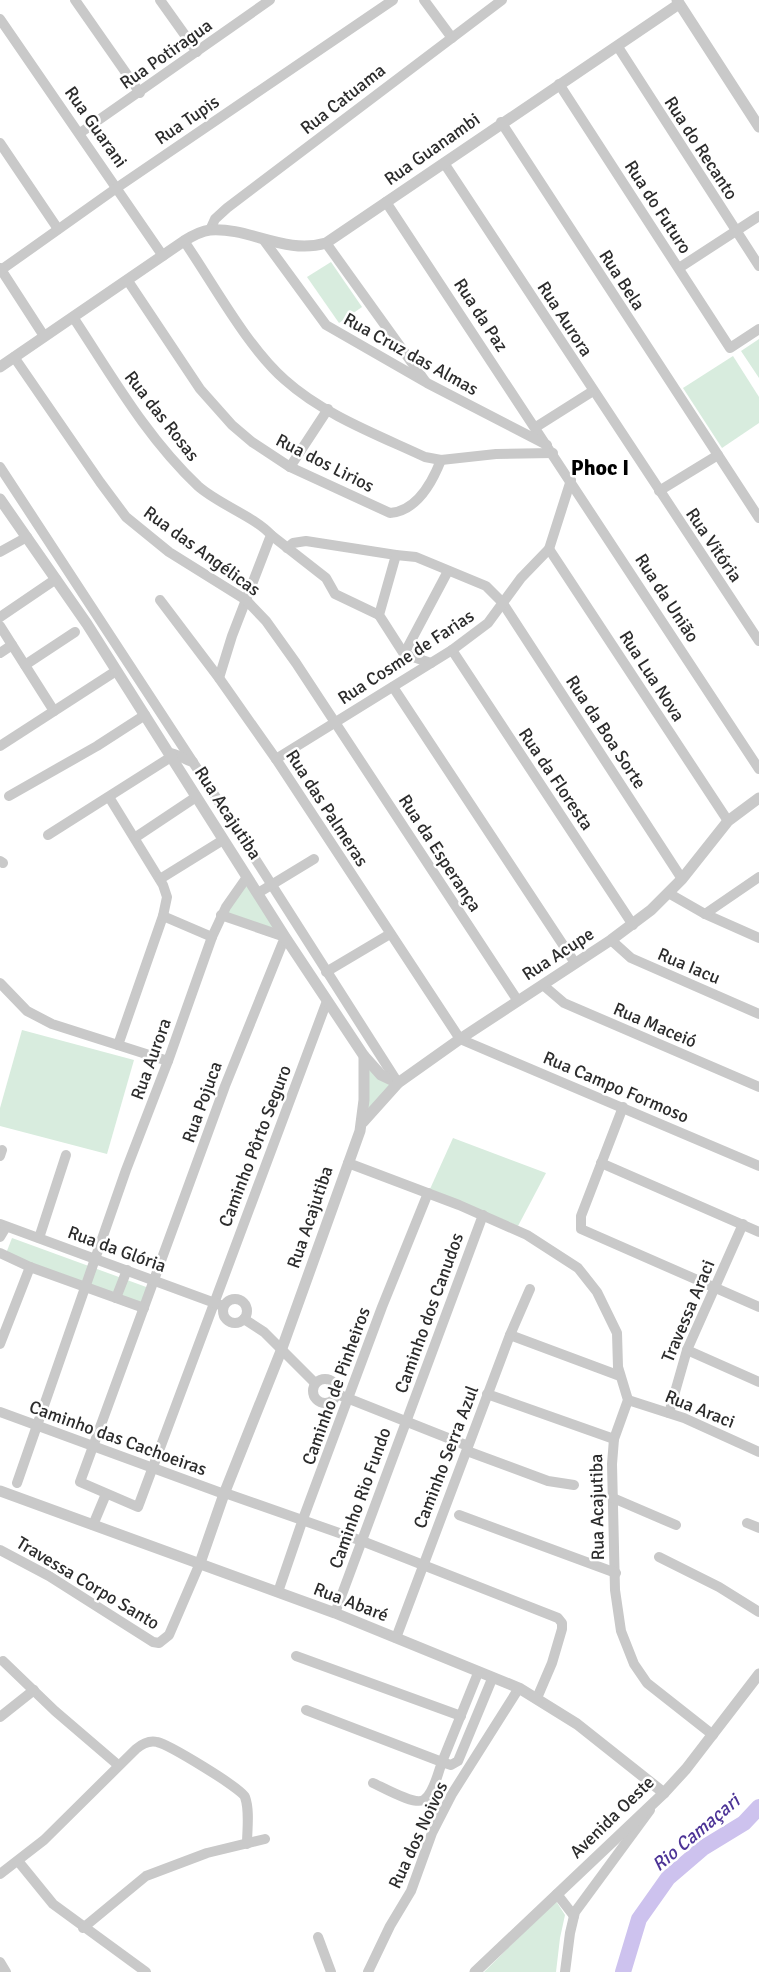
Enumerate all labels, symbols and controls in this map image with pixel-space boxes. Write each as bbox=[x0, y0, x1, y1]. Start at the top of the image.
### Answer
street label: Rua Potiragua bbox=[116, 14, 216, 94]
street label: Rua Catuama bbox=[296, 59, 390, 139]
street label: Rua Guarani bbox=[60, 82, 132, 172]
street label: Rua Tupis bbox=[151, 90, 223, 149]
street label: Rua do Recanto bbox=[659, 92, 743, 204]
street label: Rua Guanambi bbox=[380, 108, 484, 190]
street label: Rua do Futuro bbox=[620, 156, 696, 258]
street label: Rua Bela bbox=[594, 246, 650, 314]
street label: Rua da Paz bbox=[449, 274, 513, 356]
street label: Rua Aurora bbox=[533, 277, 597, 361]
street label: Rua Cruz das Almas bbox=[340, 308, 482, 400]
street label: Rua das Rosas bbox=[120, 366, 204, 466]
street label: Rua dos Lirios bbox=[272, 429, 378, 497]
district label: Phoc I bbox=[571, 454, 629, 481]
street label: Rua das Angélicas bbox=[139, 501, 265, 601]
street label: Rua Vitória bbox=[681, 504, 747, 586]
street label: Rua da União bbox=[630, 550, 704, 646]
street label: Rua Cosme de Farias bbox=[334, 605, 478, 709]
street label: Rua Lua Nova bbox=[614, 626, 690, 726]
street label: Rua da Boa Sorte bbox=[561, 671, 651, 793]
street label: Rua da Floresta bbox=[514, 724, 598, 834]
street label: Rua das Palmeras bbox=[281, 745, 373, 871]
street label: Rua Acajutiba bbox=[190, 762, 266, 864]
street label: Rua da Esperança bbox=[394, 790, 486, 916]
street label: Rua Acupe bbox=[518, 923, 598, 985]
street label: Rua Iacu bbox=[654, 943, 724, 989]
street label: Rua Maceió bbox=[610, 998, 700, 1052]
street label: Rua Aurora bbox=[126, 1015, 176, 1103]
street label: Rua Campo Formoso bbox=[540, 1046, 692, 1128]
street label: Rua Pojuca bbox=[177, 1058, 227, 1146]
street label: Caminho Pôrto Seguro bbox=[214, 1062, 296, 1230]
street label: Rua Acajutiba bbox=[282, 1163, 338, 1271]
street label: Rua da Glória bbox=[65, 1221, 169, 1277]
street label: Caminho dos Canudos bbox=[390, 1230, 468, 1396]
street label: Travessa Araci bbox=[657, 1256, 719, 1366]
street label: Caminho de Pinheiros bbox=[297, 1304, 375, 1468]
street label: Caminho Serra Azul bbox=[409, 1382, 483, 1532]
street label: Rua Araci bbox=[662, 1385, 738, 1433]
street label: Caminho das Cachoeiras bbox=[26, 1396, 210, 1480]
street label: Caminho Rio Fundo bbox=[324, 1424, 396, 1572]
street label: Rua Acajutiba bbox=[585, 1453, 609, 1561]
street label: Travessa Corpo Santo bbox=[12, 1532, 164, 1634]
street label: Rua Abaré bbox=[311, 1578, 391, 1626]
street label: Avenida Oeste bbox=[565, 1771, 659, 1863]
street label: Rua dos Noivos bbox=[384, 1778, 452, 1892]
water label: Rio Camaçari bbox=[647, 1788, 746, 1877]

